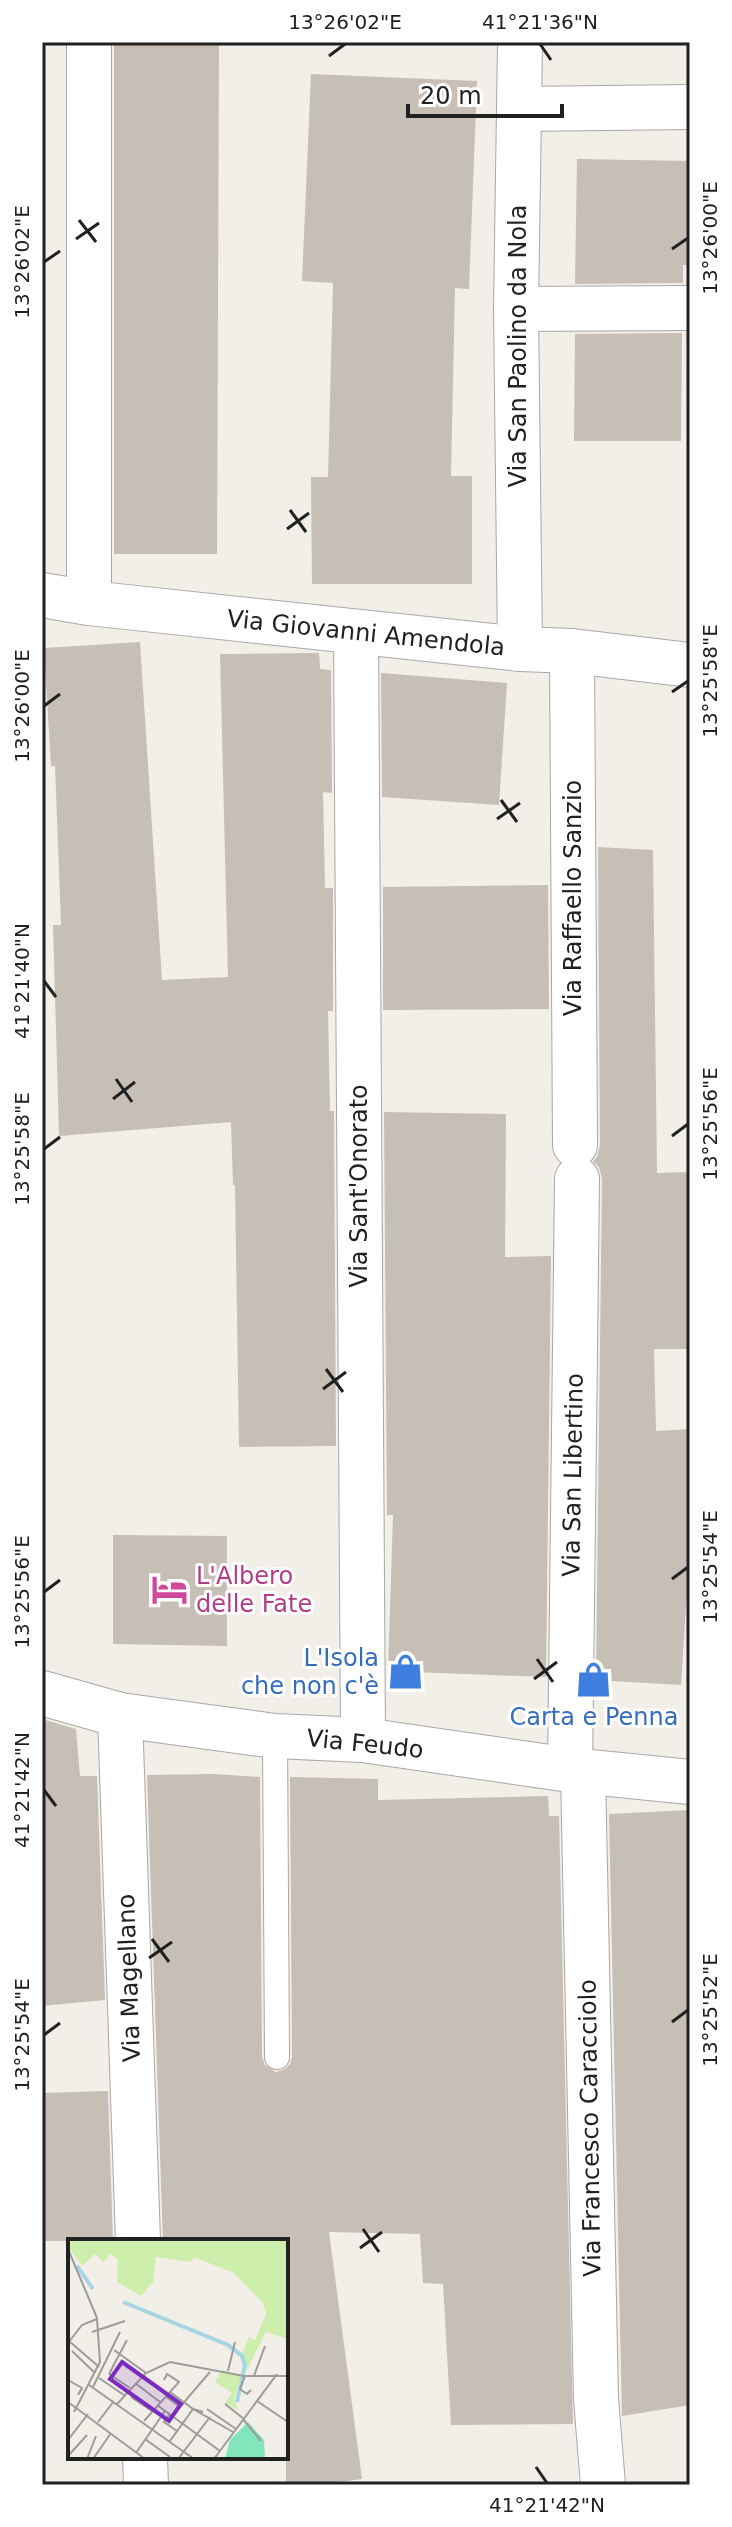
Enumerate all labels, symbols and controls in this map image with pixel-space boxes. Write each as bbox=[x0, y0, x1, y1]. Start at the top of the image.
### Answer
text: 13°26'02"E bbox=[288, 10, 402, 34]
text: 41°21'36"N bbox=[482, 10, 598, 34]
scale bar bbox=[408, 68, 562, 118]
text: 20 m bbox=[420, 82, 482, 110]
text: 13°26'00"E bbox=[698, 181, 722, 295]
text: 13°26'02"E bbox=[10, 205, 34, 319]
street label: Via San Paolino da Nola bbox=[504, 205, 532, 487]
street label: Via Giovanni Amendola bbox=[226, 604, 506, 662]
text: 13°25'58"E bbox=[698, 624, 722, 738]
text: 13°26'00"E bbox=[10, 649, 34, 763]
street label: Via Raffaello Sanzio bbox=[559, 780, 587, 1016]
text: 41°21'40"N bbox=[10, 923, 34, 1039]
text: 13°25'56"E bbox=[698, 1067, 722, 1181]
street label: Via Sant'Onorato bbox=[345, 1084, 373, 1288]
text: 13°25'58"E bbox=[10, 1092, 34, 1206]
street label: Via San Libertino bbox=[557, 1373, 589, 1577]
text: 13°25'54"E bbox=[698, 1510, 722, 1624]
text: 13°25'56"E bbox=[10, 1535, 34, 1649]
place label: L'Albero delle Fate bbox=[196, 1562, 312, 1618]
hotel icon: L'Albero delle Fate bbox=[151, 1571, 189, 1609]
place label: L'Isola che non c'è bbox=[241, 1644, 379, 1700]
shop icon: L'Isola che non c'è bbox=[386, 1653, 424, 1691]
shop icon: Carta e Penna bbox=[575, 1661, 613, 1699]
place label: Carta e Penna bbox=[510, 1703, 678, 1731]
street label: Via Feudo bbox=[305, 1724, 425, 1764]
text: 41°21'42"N bbox=[10, 1732, 34, 1848]
street label: Via Magellano bbox=[112, 1893, 146, 2063]
text: 13°25'52"E bbox=[698, 1953, 722, 2067]
text: 13°25'54"E bbox=[10, 1978, 34, 2092]
street label: Via Francesco Caracciolo bbox=[573, 1979, 607, 2277]
inset map bbox=[68, 2239, 288, 2459]
text: 41°21'42"N bbox=[489, 2493, 605, 2517]

